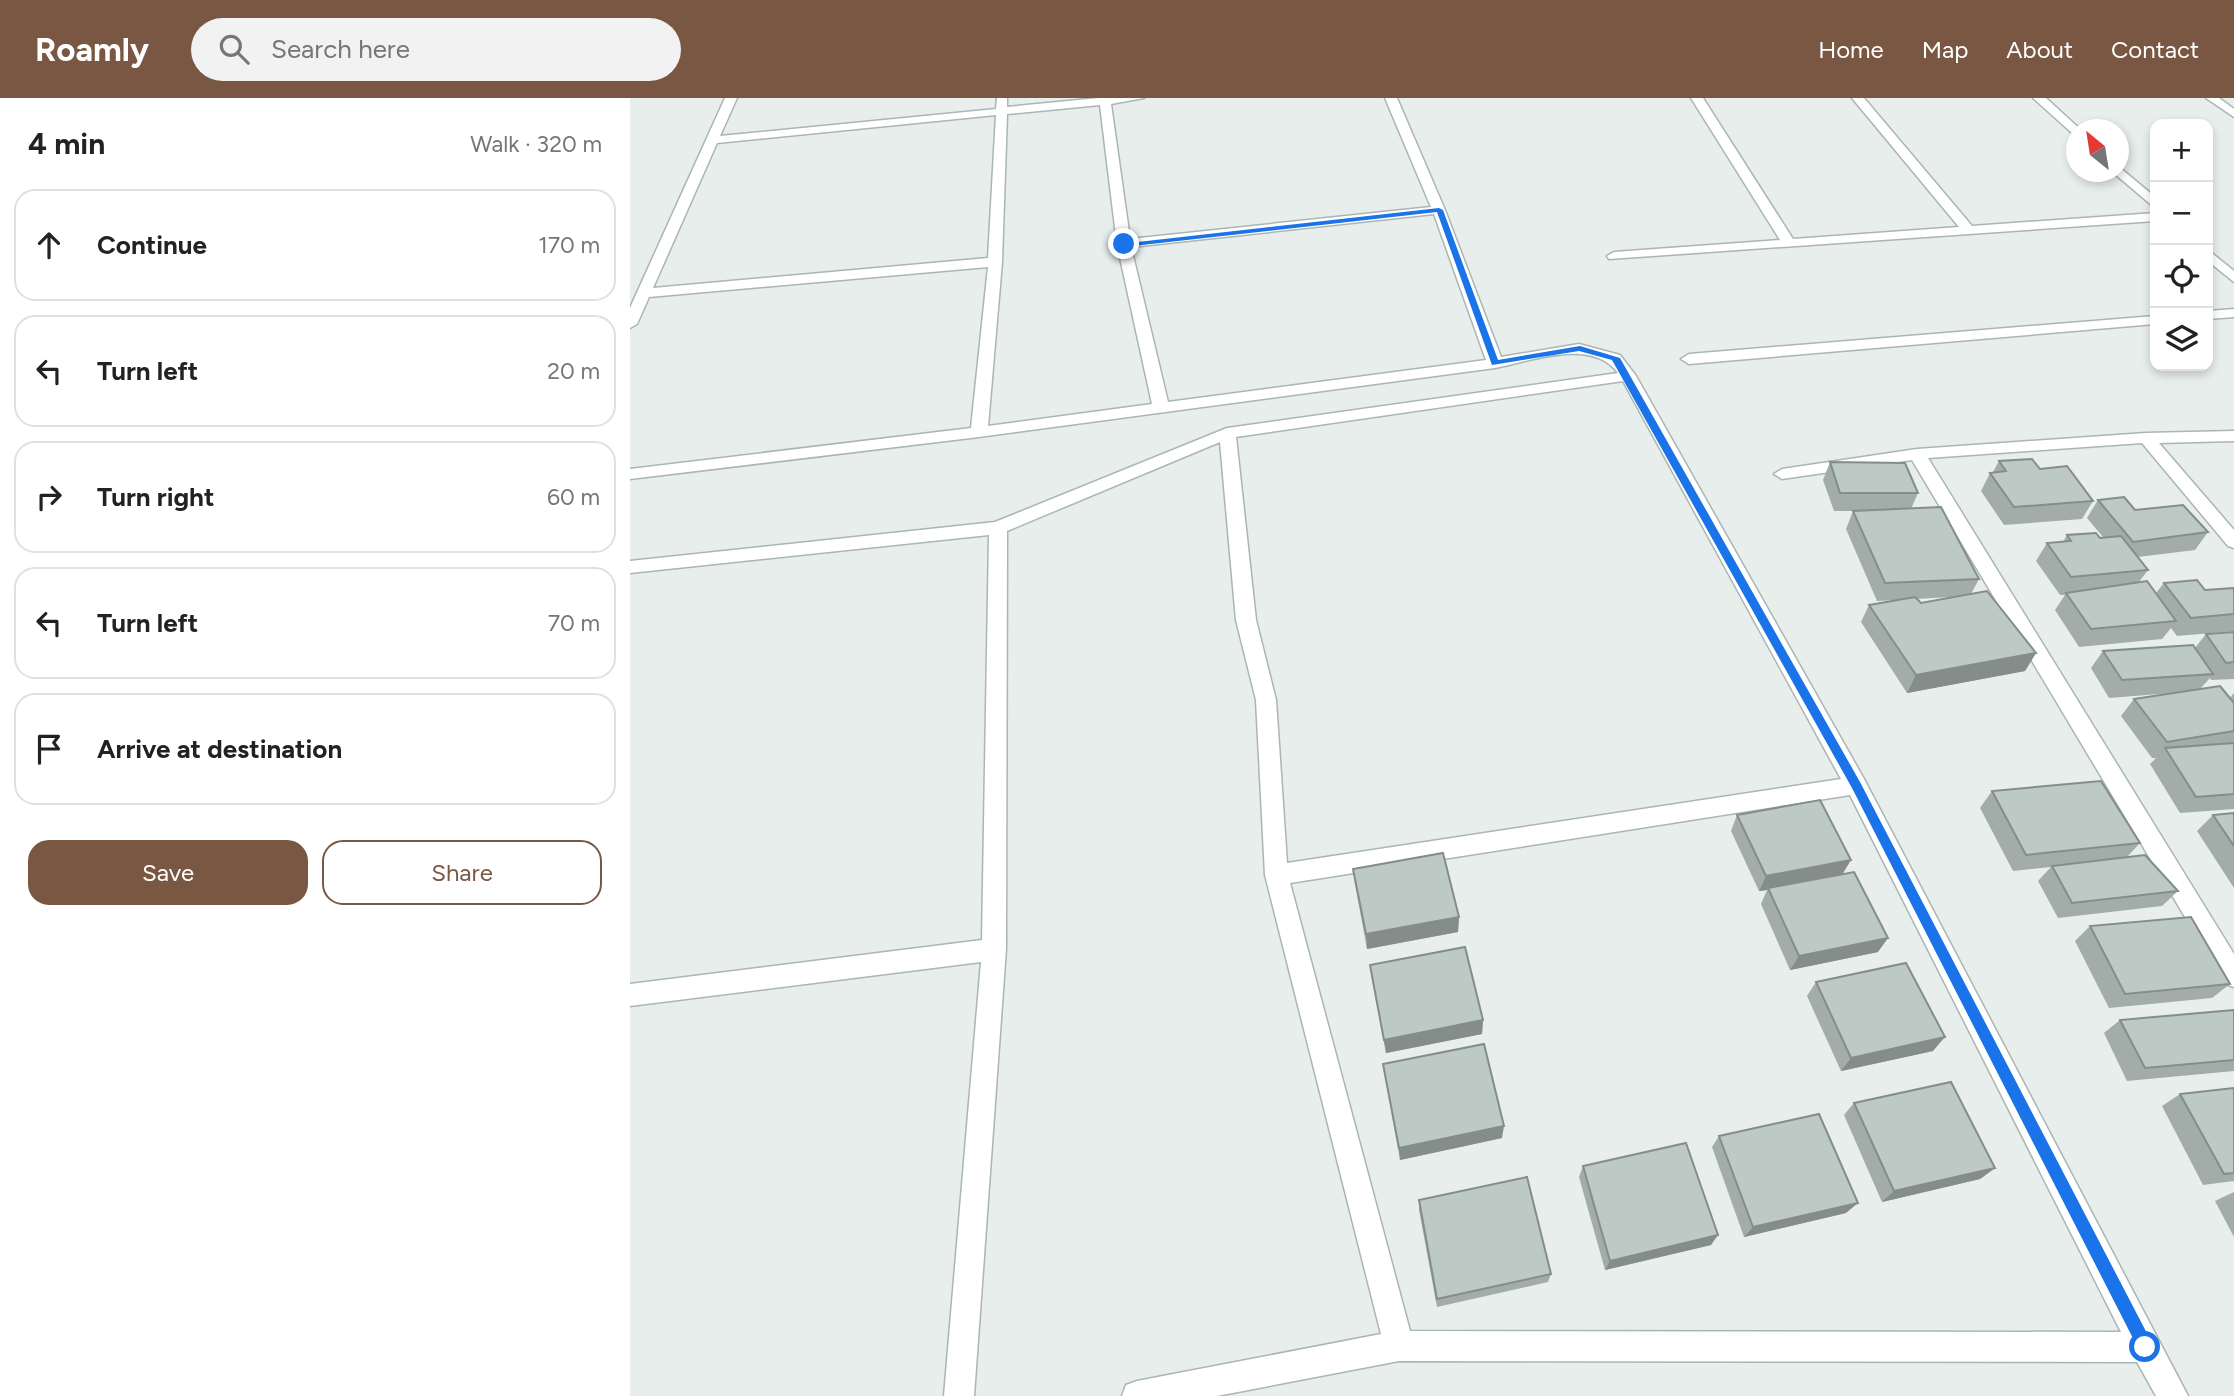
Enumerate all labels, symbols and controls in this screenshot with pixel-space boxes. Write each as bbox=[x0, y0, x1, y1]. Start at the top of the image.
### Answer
search box bbox=[191, 18, 681, 81]
text: Roamly bbox=[35, 30, 149, 69]
icon: search bbox=[215, 30, 253, 68]
text: Search here bbox=[271, 33, 410, 65]
text: Home bbox=[1818, 35, 1884, 64]
text: Map bbox=[1922, 35, 1968, 64]
text: About bbox=[2006, 35, 2073, 64]
text: Contact bbox=[2111, 35, 2199, 64]
north arrow bbox=[2066, 119, 2129, 182]
map controls bbox=[2150, 119, 2213, 371]
button: + bbox=[2150, 119, 2213, 182]
text: 4 min bbox=[28, 125, 105, 162]
text: Walk · 320 m bbox=[470, 130, 602, 158]
button: − bbox=[2150, 182, 2213, 245]
icon: ahead bbox=[30, 226, 68, 264]
route end bbox=[1108, 228, 1139, 259]
text: Continue bbox=[97, 229, 207, 261]
text: 170 m bbox=[538, 231, 600, 259]
button: locate bbox=[2150, 245, 2213, 308]
button: layers bbox=[2150, 308, 2213, 371]
icon: left bbox=[30, 352, 68, 390]
text: Turn left bbox=[97, 355, 198, 387]
text: 20 m bbox=[547, 357, 600, 385]
icon: right bbox=[30, 478, 68, 516]
text: Turn right bbox=[97, 481, 214, 513]
text: 60 m bbox=[547, 483, 600, 511]
icon: left bbox=[30, 604, 68, 642]
text: Turn left bbox=[97, 607, 198, 639]
text: 70 m bbox=[548, 609, 600, 637]
icon: arrive bbox=[30, 730, 68, 768]
text: Arrive at destination bbox=[97, 733, 342, 765]
button: Save bbox=[28, 840, 308, 905]
button: Share bbox=[322, 840, 602, 905]
route start bbox=[2129, 1331, 2160, 1362]

